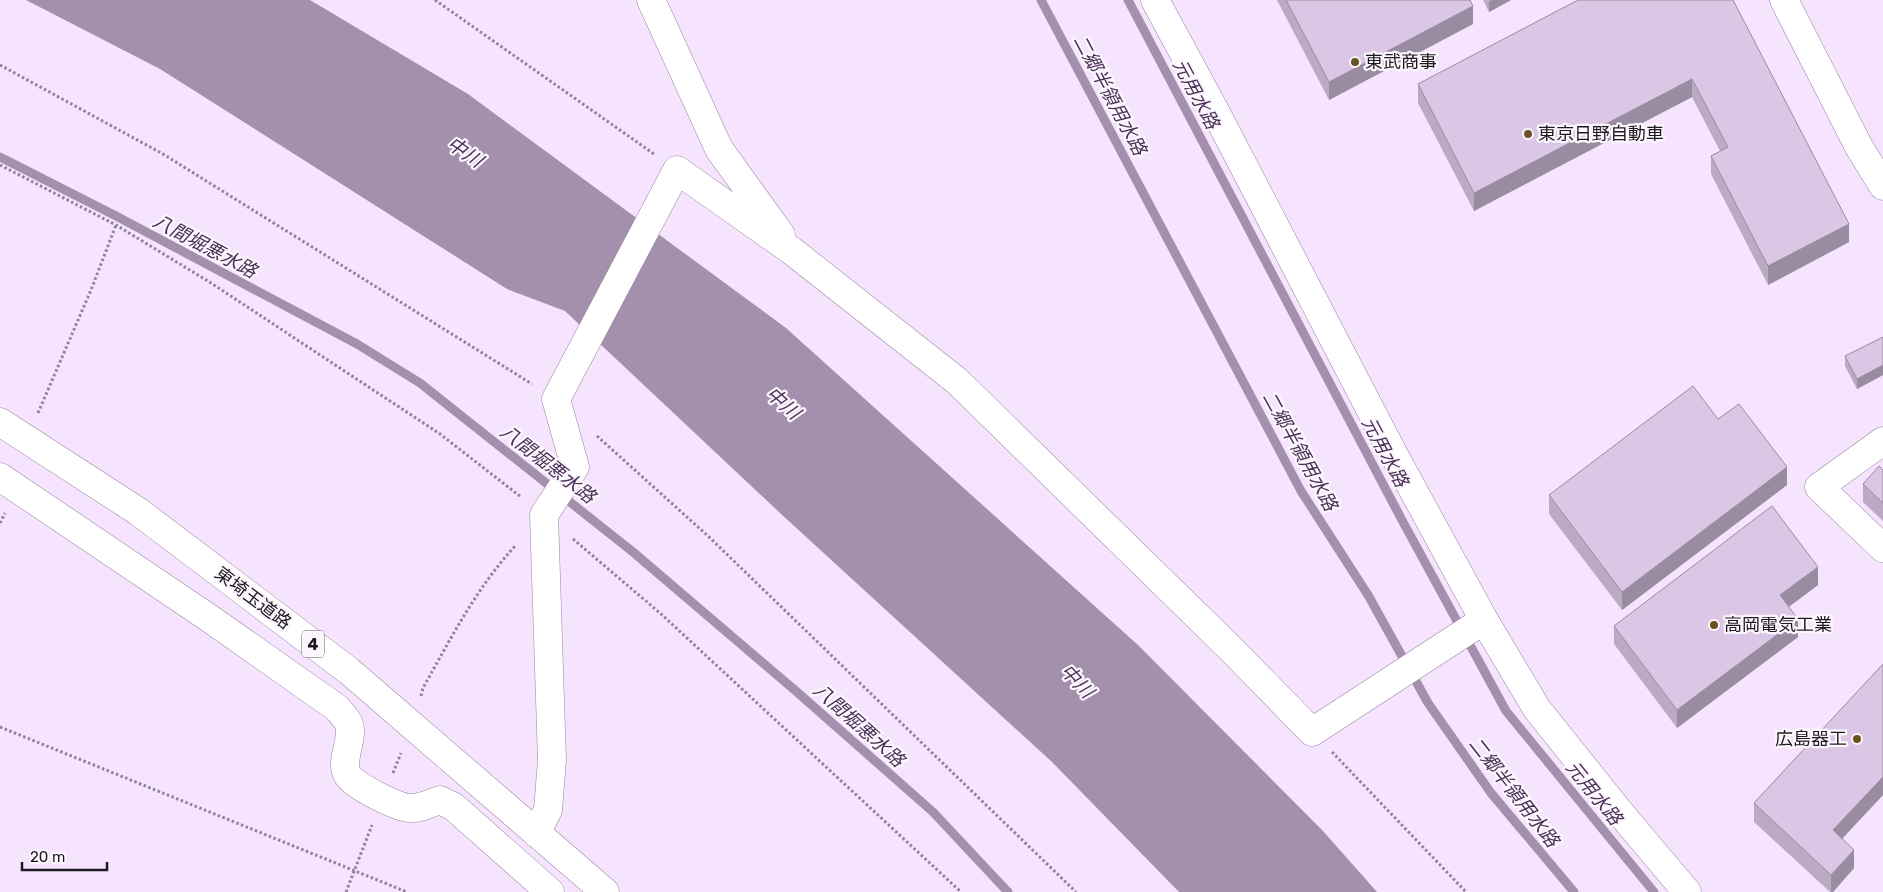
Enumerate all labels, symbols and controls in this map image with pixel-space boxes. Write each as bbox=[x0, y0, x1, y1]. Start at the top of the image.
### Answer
water label: 二郷半領用水路 bbox=[1069, 31, 1152, 161]
place label: 東武商事 bbox=[1365, 51, 1437, 73]
water label: 元用水路 bbox=[1168, 55, 1225, 135]
marker: 東武商事 bbox=[1349, 56, 1361, 68]
place label: 東京日野自動車 bbox=[1538, 123, 1664, 145]
marker: 東京日野自動車 bbox=[1522, 128, 1534, 140]
water label: 中川 bbox=[443, 132, 489, 173]
water label: 八間堀悪水路 bbox=[149, 209, 262, 284]
water label: 中川 bbox=[761, 382, 806, 425]
water label: 二郷半領用水路 bbox=[1258, 387, 1343, 516]
water label: 元用水路 bbox=[1357, 413, 1414, 493]
water label: 八間堀悪水路 bbox=[496, 420, 602, 509]
street label: 東埼玉道路 bbox=[210, 562, 296, 634]
place label: 高岡電気工業 bbox=[1724, 614, 1832, 636]
marker: 高岡電気工業 bbox=[1708, 619, 1720, 631]
road number: 4 bbox=[302, 630, 324, 658]
water label: 中川 bbox=[1056, 659, 1100, 704]
water label: 八間堀悪水路 bbox=[809, 678, 911, 773]
place label: 広島器工 bbox=[1775, 728, 1847, 750]
water label: 二郷半領用水路 bbox=[1464, 733, 1565, 853]
marker: 広島器工 bbox=[1851, 733, 1863, 745]
water label: 元用水路 bbox=[1561, 756, 1628, 831]
scale bar bbox=[22, 840, 108, 872]
text: 20 m bbox=[30, 848, 65, 866]

